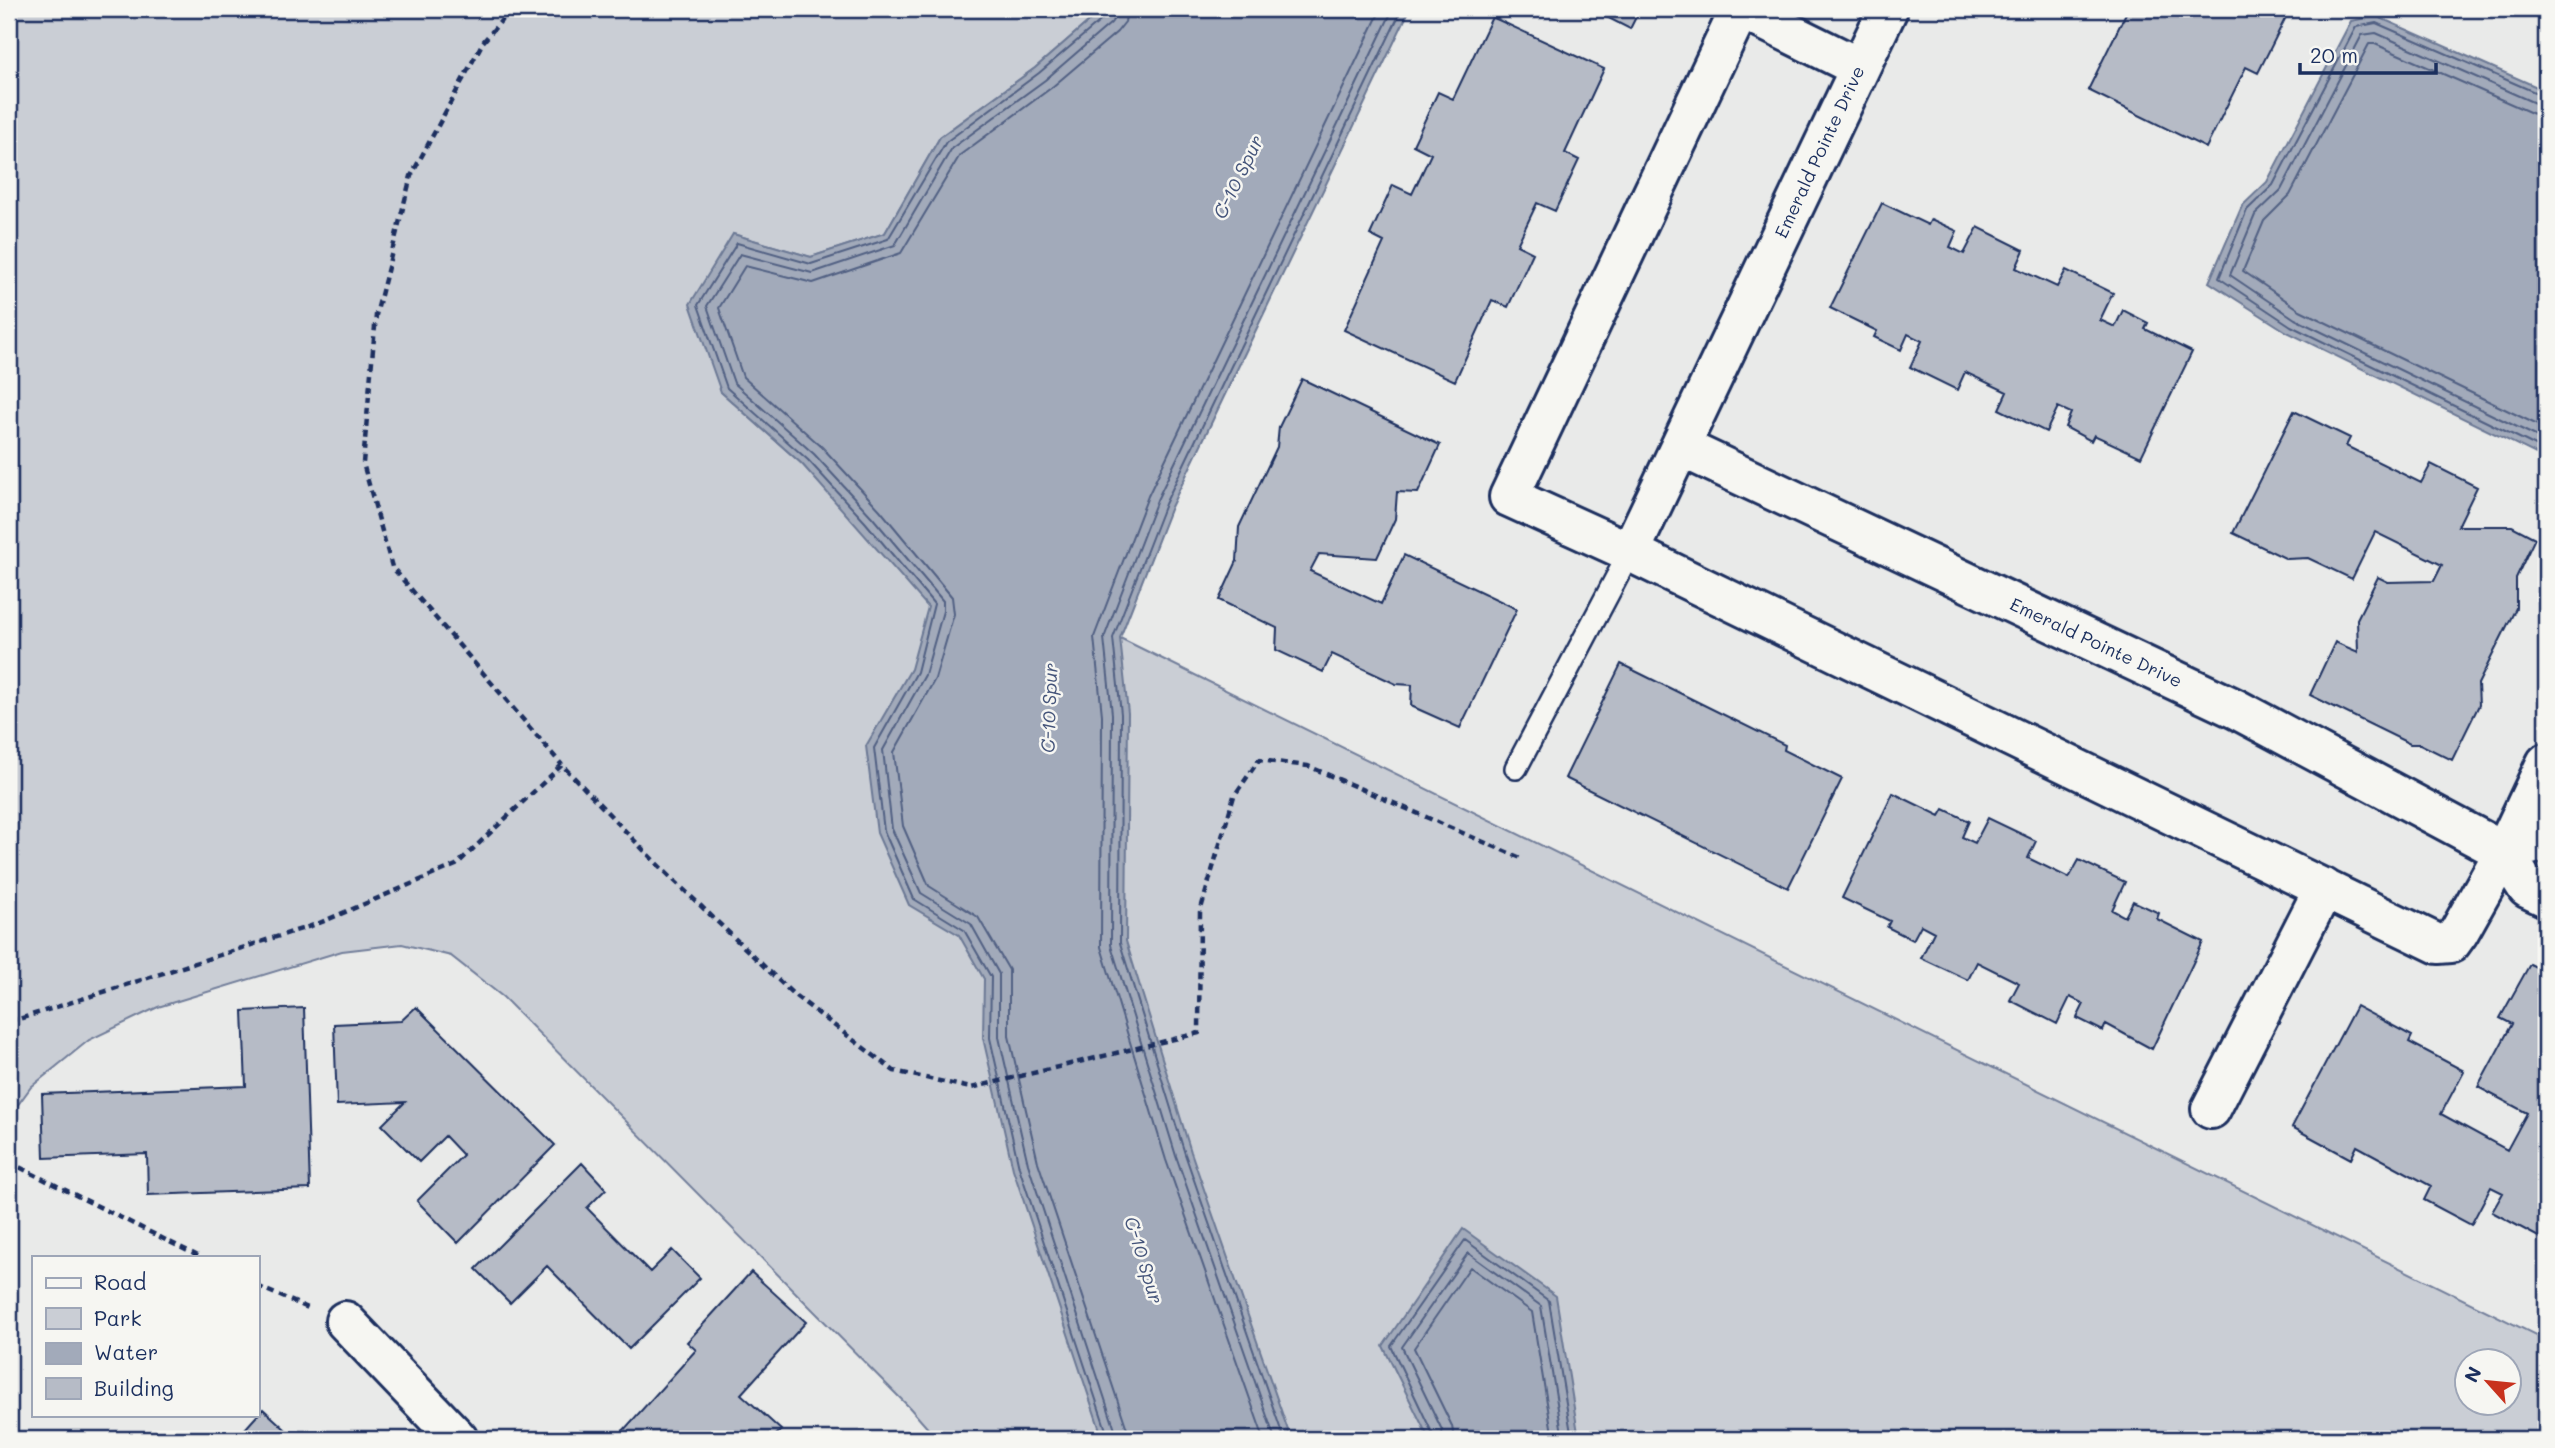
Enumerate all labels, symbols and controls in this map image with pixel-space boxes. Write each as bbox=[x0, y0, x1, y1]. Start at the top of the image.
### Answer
scale bar bbox=[2300, 32, 2436, 76]
text: 20 m bbox=[2310, 41, 2358, 68]
street label: Emerald Pointe Drive bbox=[1769, 62, 1870, 242]
water label: C-10 Spur bbox=[1207, 131, 1269, 223]
street label: Emerald Pointe Drive bbox=[2006, 592, 2186, 693]
water label: C-10 Spur bbox=[1034, 662, 1063, 754]
water label: C-10 Spur bbox=[1119, 1213, 1170, 1307]
legend bbox=[32, 1256, 259, 1416]
text: Road bbox=[94, 1268, 146, 1295]
text: Park bbox=[94, 1304, 142, 1331]
text: Water bbox=[94, 1338, 158, 1365]
north arrow bbox=[2454, 1346, 2524, 1416]
text: N bbox=[2458, 1362, 2487, 1386]
text: Building bbox=[94, 1374, 174, 1401]

